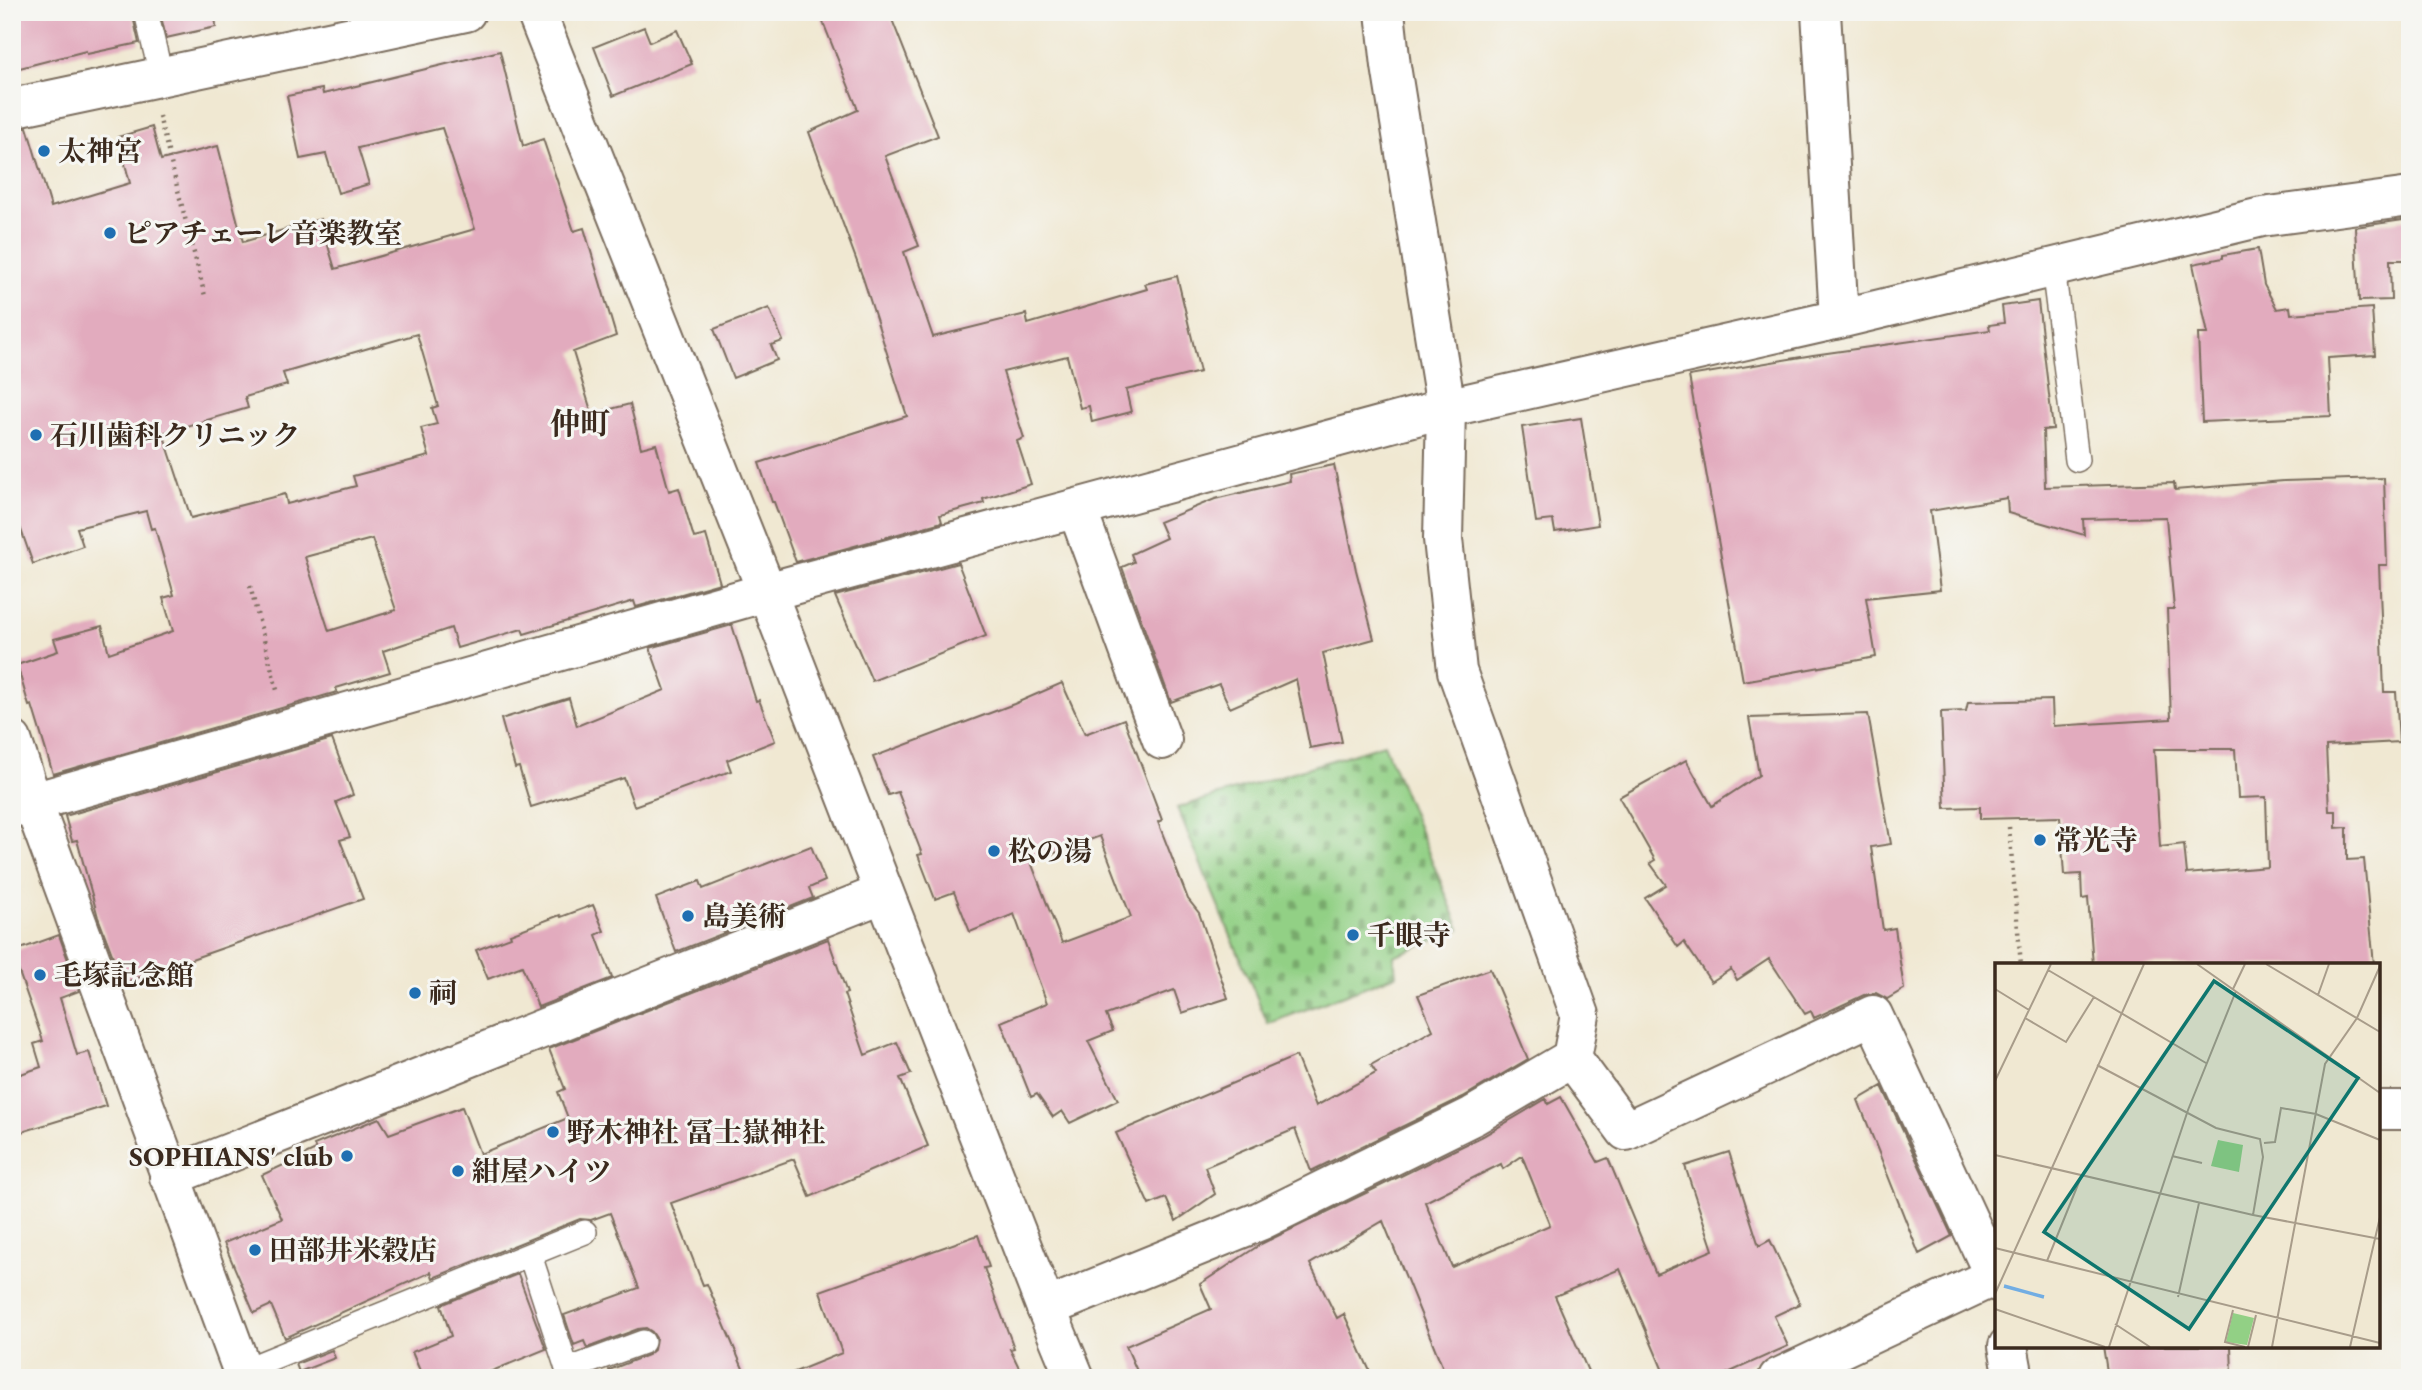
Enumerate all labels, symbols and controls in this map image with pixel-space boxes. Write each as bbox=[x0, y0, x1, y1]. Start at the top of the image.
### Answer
place label: 太神宮 bbox=[58, 133, 142, 169]
marker: 太神宮 bbox=[36, 143, 52, 159]
place label: ピアチェーレ音楽教室 bbox=[124, 215, 403, 251]
marker: ピアチェーレ音楽教室 bbox=[102, 225, 118, 241]
district label: 仲町 bbox=[550, 404, 610, 443]
place label: 石川歯科クリニック bbox=[50, 417, 300, 453]
marker: 石川歯科クリニック bbox=[28, 427, 44, 443]
place label: 常光寺 bbox=[2054, 822, 2138, 858]
marker: 常光寺 bbox=[2032, 832, 2048, 848]
place label: 松の湯 bbox=[1008, 833, 1092, 869]
marker: 松の湯 bbox=[986, 843, 1002, 859]
place label: 島美術 bbox=[702, 898, 786, 934]
marker: 島美術 bbox=[680, 908, 696, 924]
place label: 千眼寺 bbox=[1367, 917, 1451, 953]
marker: 千眼寺 bbox=[1345, 927, 1361, 943]
place label: 毛塚記念館 bbox=[54, 957, 194, 993]
inset map bbox=[1995, 963, 2380, 1348]
marker: 毛塚記念館 bbox=[32, 967, 48, 983]
place label: 祠 bbox=[429, 975, 457, 1011]
marker: 祠 bbox=[407, 985, 423, 1001]
place label: 野木神社 冨士嶽神社 bbox=[567, 1114, 826, 1150]
marker: 野木神社 冨士嶽神社 bbox=[545, 1124, 561, 1140]
place label: SOPHIANS' club bbox=[129, 1138, 333, 1174]
marker: SOPHIANS' club bbox=[339, 1148, 355, 1164]
place label: 紺屋ハイツ bbox=[472, 1153, 612, 1189]
marker: 紺屋ハイツ bbox=[450, 1163, 466, 1179]
place label: 田部井米穀店 bbox=[269, 1232, 437, 1268]
marker: 田部井米穀店 bbox=[247, 1242, 263, 1258]

